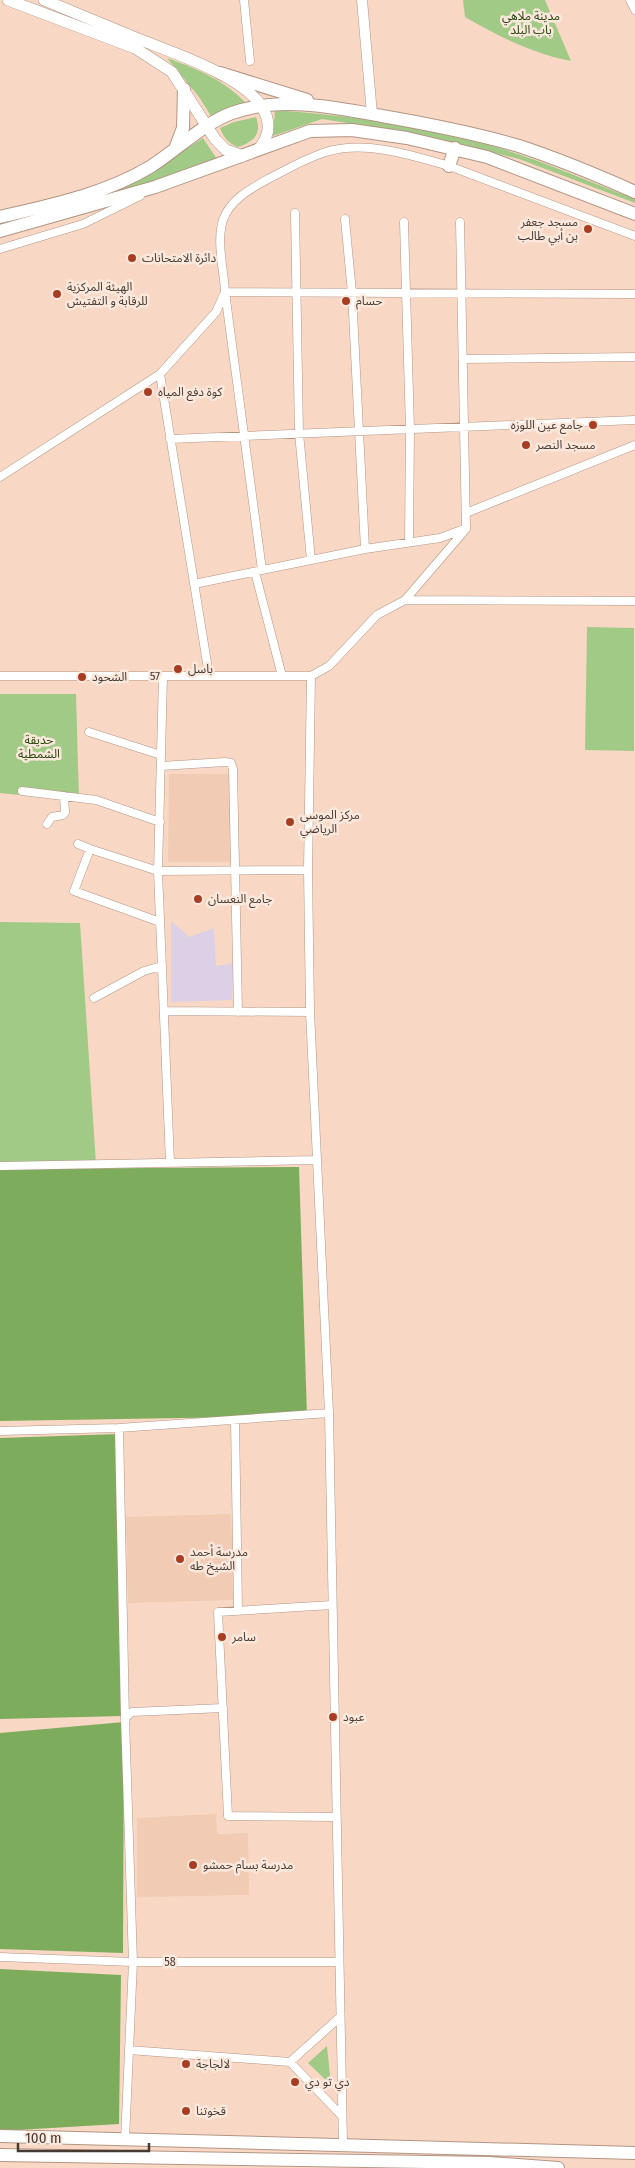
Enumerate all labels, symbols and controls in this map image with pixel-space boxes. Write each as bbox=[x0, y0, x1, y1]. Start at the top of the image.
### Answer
park label: مدينة ملاهي باب البلد bbox=[502, 9, 560, 37]
place label: مسجد جعفر بن أبي طالب bbox=[518, 215, 578, 246]
marker: مسجد جعفر بن أبي طالب bbox=[582, 223, 594, 235]
place label: دائرة الامتحانات bbox=[142, 251, 216, 265]
marker: دائرة الامتحانات bbox=[126, 252, 138, 264]
place label: الهيئة المركزية للرقابة و التفتيش bbox=[67, 280, 148, 308]
marker: الهيئة المركزية للرقابة و التفتيش bbox=[51, 288, 63, 300]
place label: حسام bbox=[356, 294, 383, 310]
marker: حسام bbox=[340, 295, 352, 307]
place label: كوة دفع المياه bbox=[158, 385, 223, 401]
marker: كوة دفع المياه bbox=[142, 386, 154, 398]
place label: جامع عين اللوزه bbox=[511, 418, 583, 434]
marker: جامع عين اللوزه bbox=[587, 419, 599, 431]
place label: مسجد النصر bbox=[535, 438, 596, 452]
marker: مسجد النصر bbox=[520, 439, 532, 451]
place label: باسل bbox=[188, 662, 213, 676]
marker: باسل bbox=[172, 663, 184, 675]
street label: 57 bbox=[150, 669, 160, 683]
place label: الشحود bbox=[92, 670, 127, 684]
marker: الشحود bbox=[76, 671, 88, 683]
park label: حديقة الشمطية bbox=[18, 733, 60, 761]
place label: مركز الموسى الرياضي bbox=[300, 808, 360, 839]
marker: مركز الموسى الرياضي bbox=[284, 816, 296, 828]
place label: جامع النعسان bbox=[208, 892, 272, 908]
marker: جامع النعسان bbox=[192, 893, 204, 905]
place label: مدرسة أحمد الشيخ طه bbox=[190, 1544, 248, 1575]
marker: مدرسة أحمد الشيخ طه bbox=[174, 1553, 186, 1565]
place label: سامر bbox=[231, 1630, 256, 1644]
marker: سامر bbox=[216, 1631, 228, 1643]
place label: عبود bbox=[343, 1710, 365, 1724]
marker: عبود bbox=[327, 1711, 339, 1723]
place label: مدرسة بسام حمشو bbox=[203, 1858, 293, 1874]
marker: مدرسة بسام حمشو bbox=[187, 1859, 199, 1871]
street label: 58 bbox=[164, 1955, 176, 1969]
place label: لالجاجة bbox=[196, 2057, 230, 2071]
marker: لالجاجة bbox=[180, 2058, 192, 2070]
place label: دي تو دي bbox=[305, 2075, 350, 2092]
marker: دي تو دي bbox=[289, 2076, 301, 2088]
place label: قخوتنا bbox=[196, 2104, 226, 2118]
marker: قخوتنا bbox=[180, 2105, 192, 2117]
scale bar bbox=[18, 2120, 149, 2152]
text: 100 m bbox=[25, 2129, 62, 2147]

